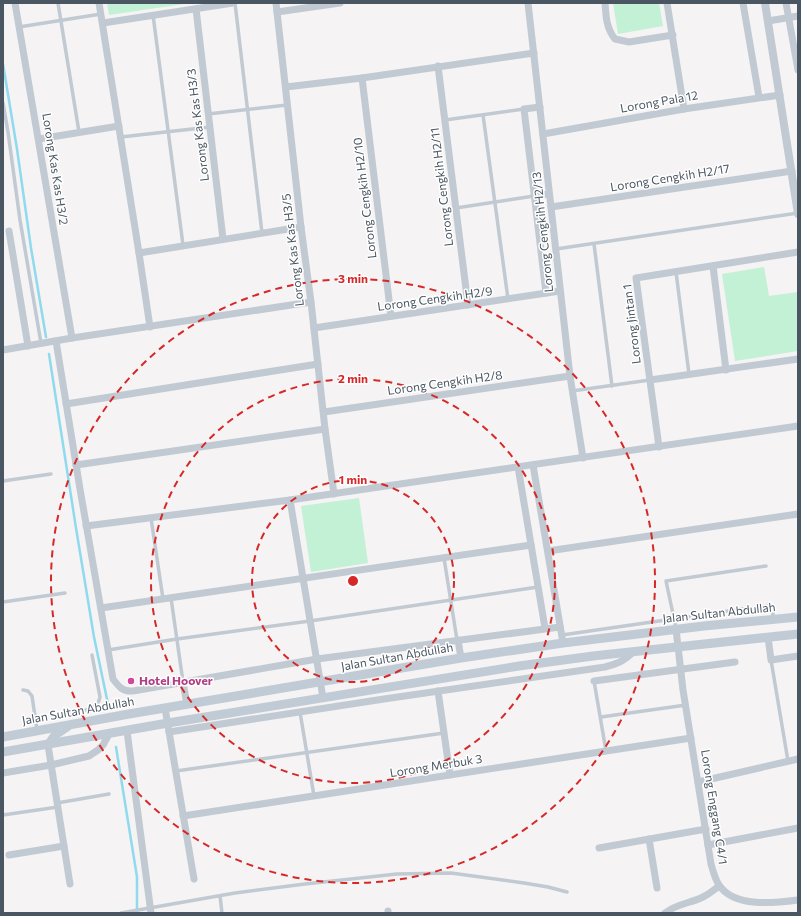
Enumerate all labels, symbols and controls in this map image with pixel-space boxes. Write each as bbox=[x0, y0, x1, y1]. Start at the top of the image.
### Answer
street label: Lorong Kas Kas H3/3 bbox=[183, 68, 211, 182]
street label: Lorong Pala 12 bbox=[619, 87, 699, 115]
street label: Lorong Kas Kas H3/2 bbox=[40, 112, 72, 226]
street label: Lorong Cengkih H2/11 bbox=[427, 127, 455, 247]
street label: Lorong Cengkih H2/10 bbox=[350, 137, 378, 260]
street label: Lorong Cengkih H2/17 bbox=[609, 161, 731, 193]
street label: Lorong Cengkih H2/13 bbox=[529, 171, 555, 293]
street label: Lorong Kas Kas H3/5 bbox=[278, 193, 306, 307]
text: 3 min bbox=[338, 271, 368, 285]
street label: Lorong Cengkih H2/9 bbox=[376, 283, 493, 313]
street label: Lorong Jintan 1 bbox=[619, 283, 644, 365]
street label: Lorong Cengkih H2/8 bbox=[386, 367, 503, 397]
text: 2 min bbox=[338, 371, 368, 385]
text: 1 min bbox=[339, 472, 367, 486]
centre of rings bbox=[346, 574, 360, 588]
street label: Jalan Sultan Abdullah bbox=[662, 599, 776, 626]
street label: Jalan Sultan Abdullah bbox=[340, 639, 454, 674]
place label: Hotel Hoover bbox=[139, 673, 213, 687]
marker: Hotel Hoover bbox=[126, 676, 136, 686]
street label: Jalan Sultan Abdullah bbox=[21, 693, 135, 728]
street label: Lorong Enggang C4/1 bbox=[699, 748, 731, 865]
street label: Lorong Merbuk 3 bbox=[389, 751, 483, 779]

